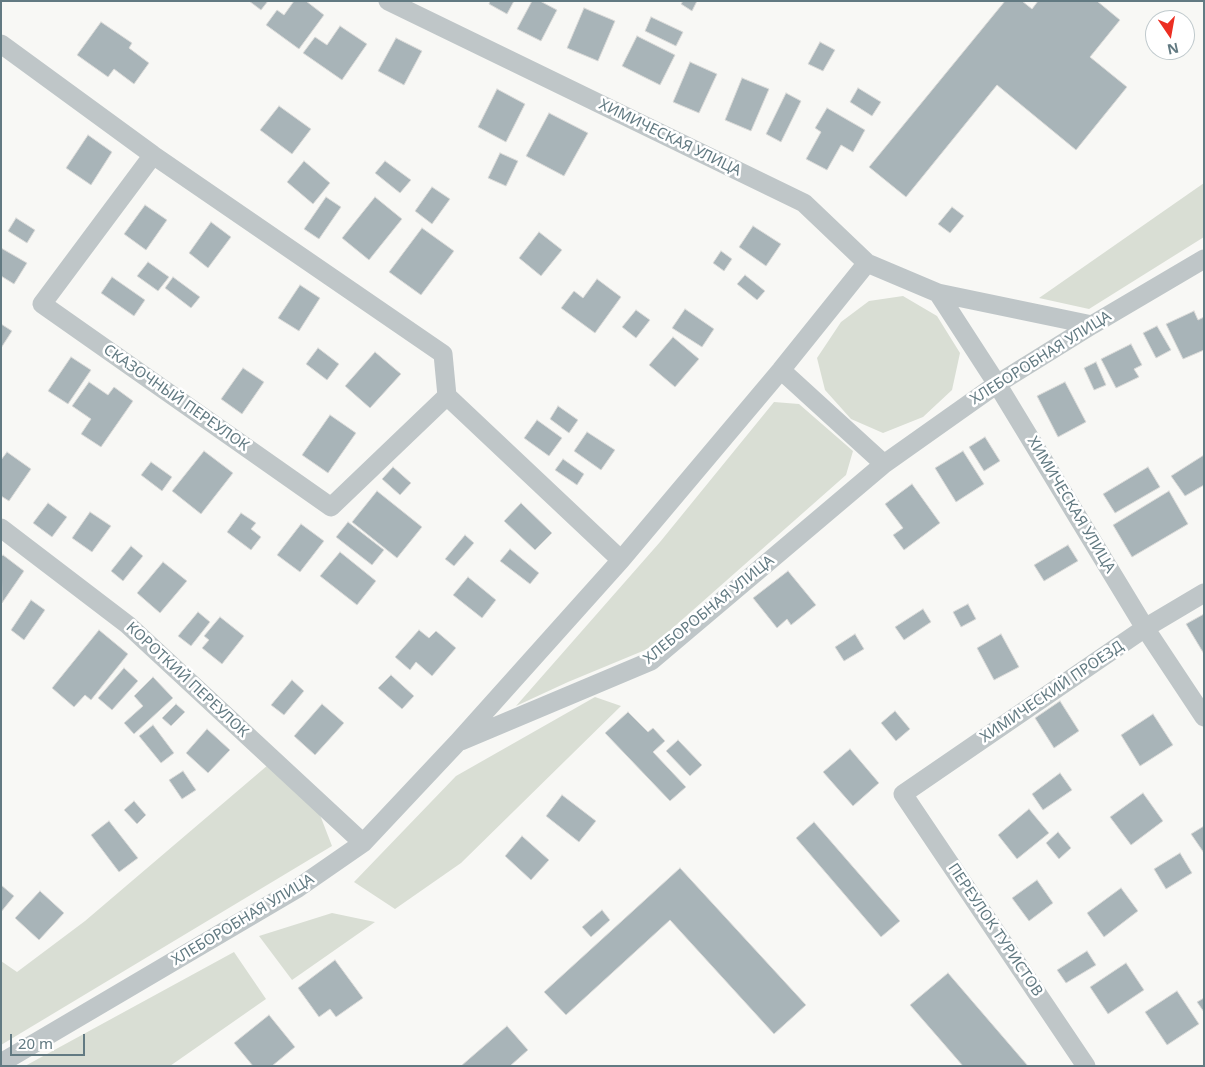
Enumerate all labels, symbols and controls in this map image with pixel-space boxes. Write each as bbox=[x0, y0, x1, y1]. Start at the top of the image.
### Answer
north arrow bbox=[1145, 10, 1195, 60]
text: N bbox=[1165, 39, 1181, 60]
street label: ХИМИЧЕСКАЯ УЛИЦА bbox=[596, 96, 744, 180]
street label: ХЛЕБОРОБНАЯ УЛИЦА bbox=[967, 307, 1115, 409]
street label: СКАЗОЧНЫЙ ПЕРЕУЛОК bbox=[100, 341, 252, 455]
street label: ХИМИЧЕСКАЯ УЛИЦА bbox=[1023, 434, 1119, 576]
street label: ХЛЕБОРОБНАЯ УЛИЦА bbox=[640, 552, 778, 668]
street label: КОРОТКИЙ ПЕРЕУЛОК bbox=[122, 619, 252, 741]
street label: ХИМИЧЕСКИЙ ПРОЕЗД bbox=[977, 637, 1127, 747]
street label: ПЕРЕУЛОК ТУРИСТОВ bbox=[944, 860, 1046, 1000]
street label: ХЛЕБОРОБНАЯ УЛИЦА bbox=[169, 870, 317, 970]
scale bar bbox=[12, 1024, 88, 1056]
text: 20 m bbox=[18, 1033, 53, 1053]

